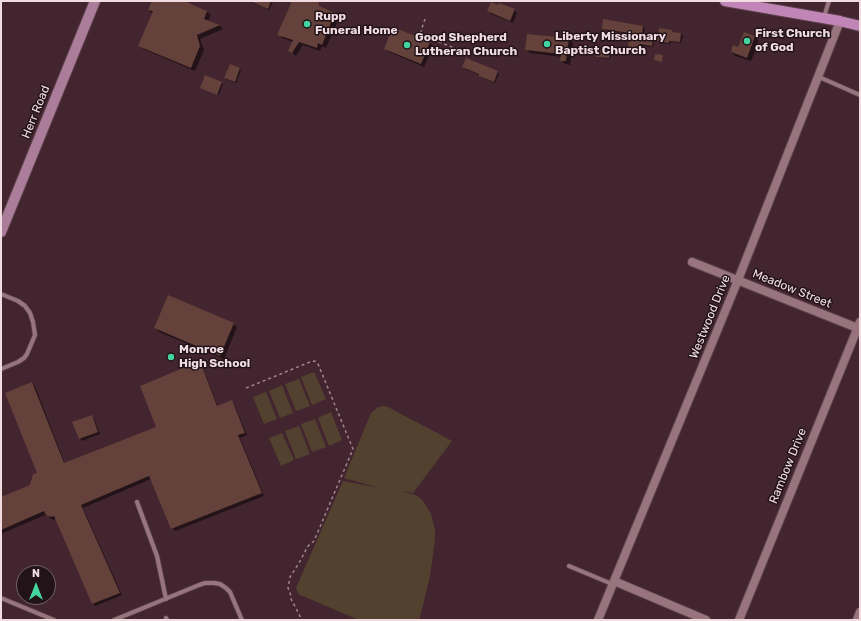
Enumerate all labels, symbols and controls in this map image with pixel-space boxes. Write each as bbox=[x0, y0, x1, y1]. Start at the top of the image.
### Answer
place label: Rupp Funeral Home bbox=[315, 10, 398, 38]
marker: Rupp Funeral Home bbox=[302, 19, 312, 29]
place label: First Church of God bbox=[755, 27, 830, 55]
place label: Liberty Missionary Baptist Church bbox=[555, 30, 666, 58]
place label: Good Shepherd Lutheran Church bbox=[415, 31, 517, 59]
marker: First Church of God bbox=[742, 36, 752, 46]
marker: Liberty Missionary Baptist Church bbox=[542, 39, 552, 49]
marker: Good Shepherd Lutheran Church bbox=[402, 40, 412, 50]
street label: Herr Road bbox=[19, 83, 53, 141]
street label: Meadow Street bbox=[750, 267, 834, 311]
street label: Westwood Drive bbox=[687, 273, 733, 361]
place label: Monroe High School bbox=[179, 343, 250, 371]
marker: Monroe High School bbox=[166, 352, 176, 362]
street label: Rambow Drive bbox=[766, 426, 810, 506]
north arrow bbox=[16, 565, 56, 605]
text: N bbox=[32, 567, 40, 580]

